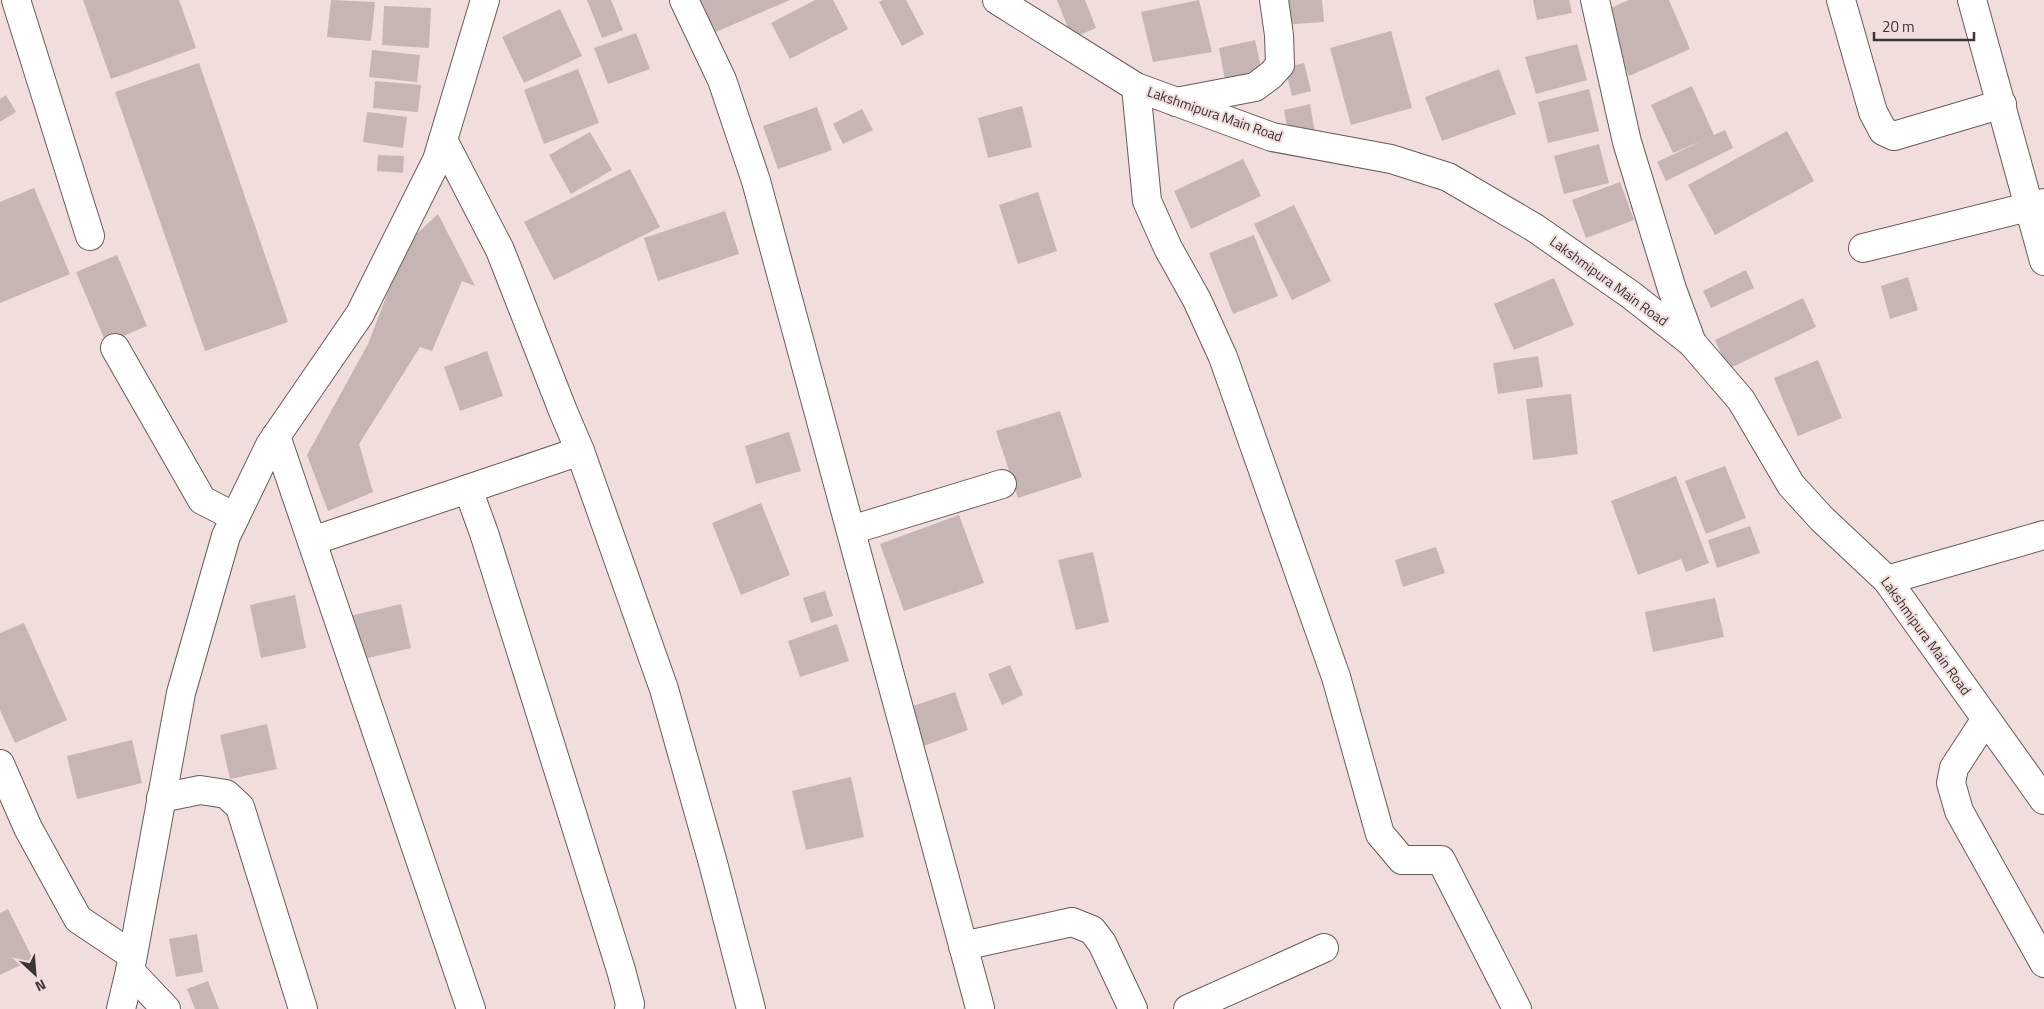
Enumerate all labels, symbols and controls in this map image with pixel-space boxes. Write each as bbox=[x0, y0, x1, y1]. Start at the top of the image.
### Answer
scale bar bbox=[1874, 10, 1974, 42]
text: 20 m bbox=[1882, 15, 1915, 38]
street label: Lakshmipura Main Road bbox=[1145, 81, 1286, 147]
street label: Lakshmipura Main Road bbox=[1546, 230, 1673, 331]
street label: Lakshmipura Main Road bbox=[1876, 572, 1977, 699]
north arrow bbox=[10, 949, 60, 999]
text: N bbox=[32, 975, 50, 998]

